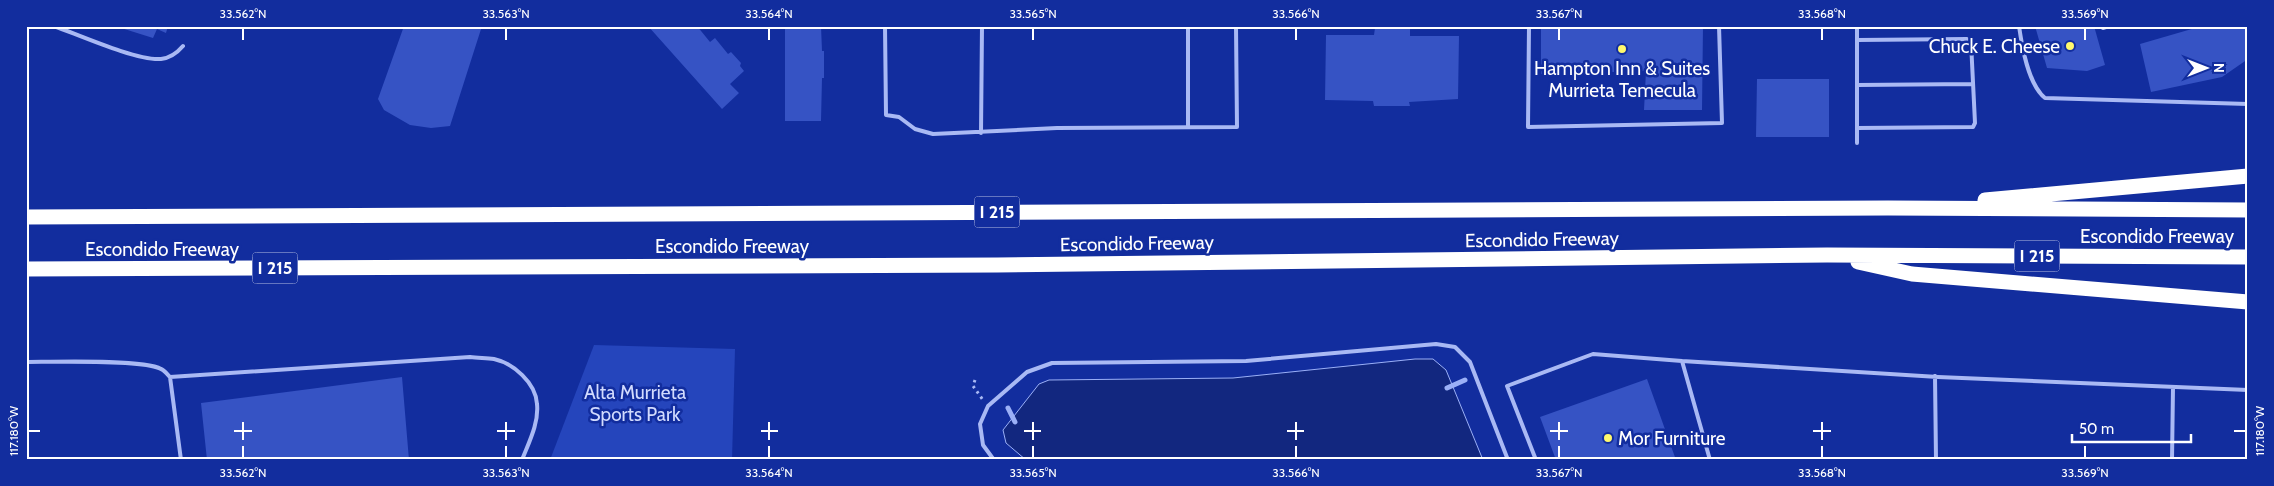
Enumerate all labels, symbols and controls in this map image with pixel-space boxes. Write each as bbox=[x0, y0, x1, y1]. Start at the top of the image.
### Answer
text: 33.562°N bbox=[219, 6, 267, 21]
text: 33.563°N bbox=[482, 6, 530, 21]
text: 33.564°N bbox=[745, 6, 793, 21]
text: 33.565°N bbox=[1009, 6, 1057, 21]
text: 33.566°N bbox=[1272, 6, 1320, 21]
text: 33.567°N bbox=[1536, 6, 1582, 21]
text: 33.568°N bbox=[1798, 6, 1846, 21]
text: 33.569°N bbox=[2061, 6, 2109, 21]
place label: Chuck E. Cheese bbox=[1929, 35, 2060, 58]
marker: Chuck E. Cheese bbox=[2064, 40, 2076, 52]
north arrow bbox=[2182, 42, 2232, 92]
marker: Hampton Inn & Suites Murrieta Temecula bbox=[1616, 43, 1628, 55]
place label: Hampton Inn & Suites Murrieta Temecula bbox=[1534, 57, 1710, 102]
text: N bbox=[2210, 63, 2228, 73]
road number: I 215 bbox=[974, 196, 1020, 228]
street label: Escondido Freeway bbox=[2080, 225, 2234, 248]
street label: Escondido Freeway bbox=[1465, 227, 1620, 252]
street label: Escondido Freeway bbox=[1060, 231, 1215, 256]
street label: Escondido Freeway bbox=[655, 235, 809, 258]
street label: Escondido Freeway bbox=[85, 238, 239, 261]
road number: I 215 bbox=[2014, 240, 2060, 272]
road number: I 215 bbox=[252, 252, 298, 284]
park label: Alta Murrieta Sports Park bbox=[584, 381, 686, 426]
text: 117.180°W bbox=[6, 405, 21, 456]
text: 117.180°W bbox=[2252, 405, 2267, 456]
scale bar bbox=[2072, 411, 2190, 443]
text: 50 m bbox=[2079, 420, 2114, 438]
place label: Mor Furniture bbox=[1618, 427, 1726, 450]
marker: Mor Furniture bbox=[1602, 432, 1614, 444]
text: 33.562°N bbox=[219, 465, 267, 480]
text: 33.563°N bbox=[482, 465, 530, 480]
text: 33.564°N bbox=[745, 465, 793, 480]
text: 33.565°N bbox=[1009, 465, 1057, 480]
text: 33.566°N bbox=[1272, 465, 1320, 480]
text: 33.567°N bbox=[1536, 465, 1582, 480]
text: 33.568°N bbox=[1798, 465, 1846, 480]
text: 33.569°N bbox=[2061, 465, 2109, 480]

